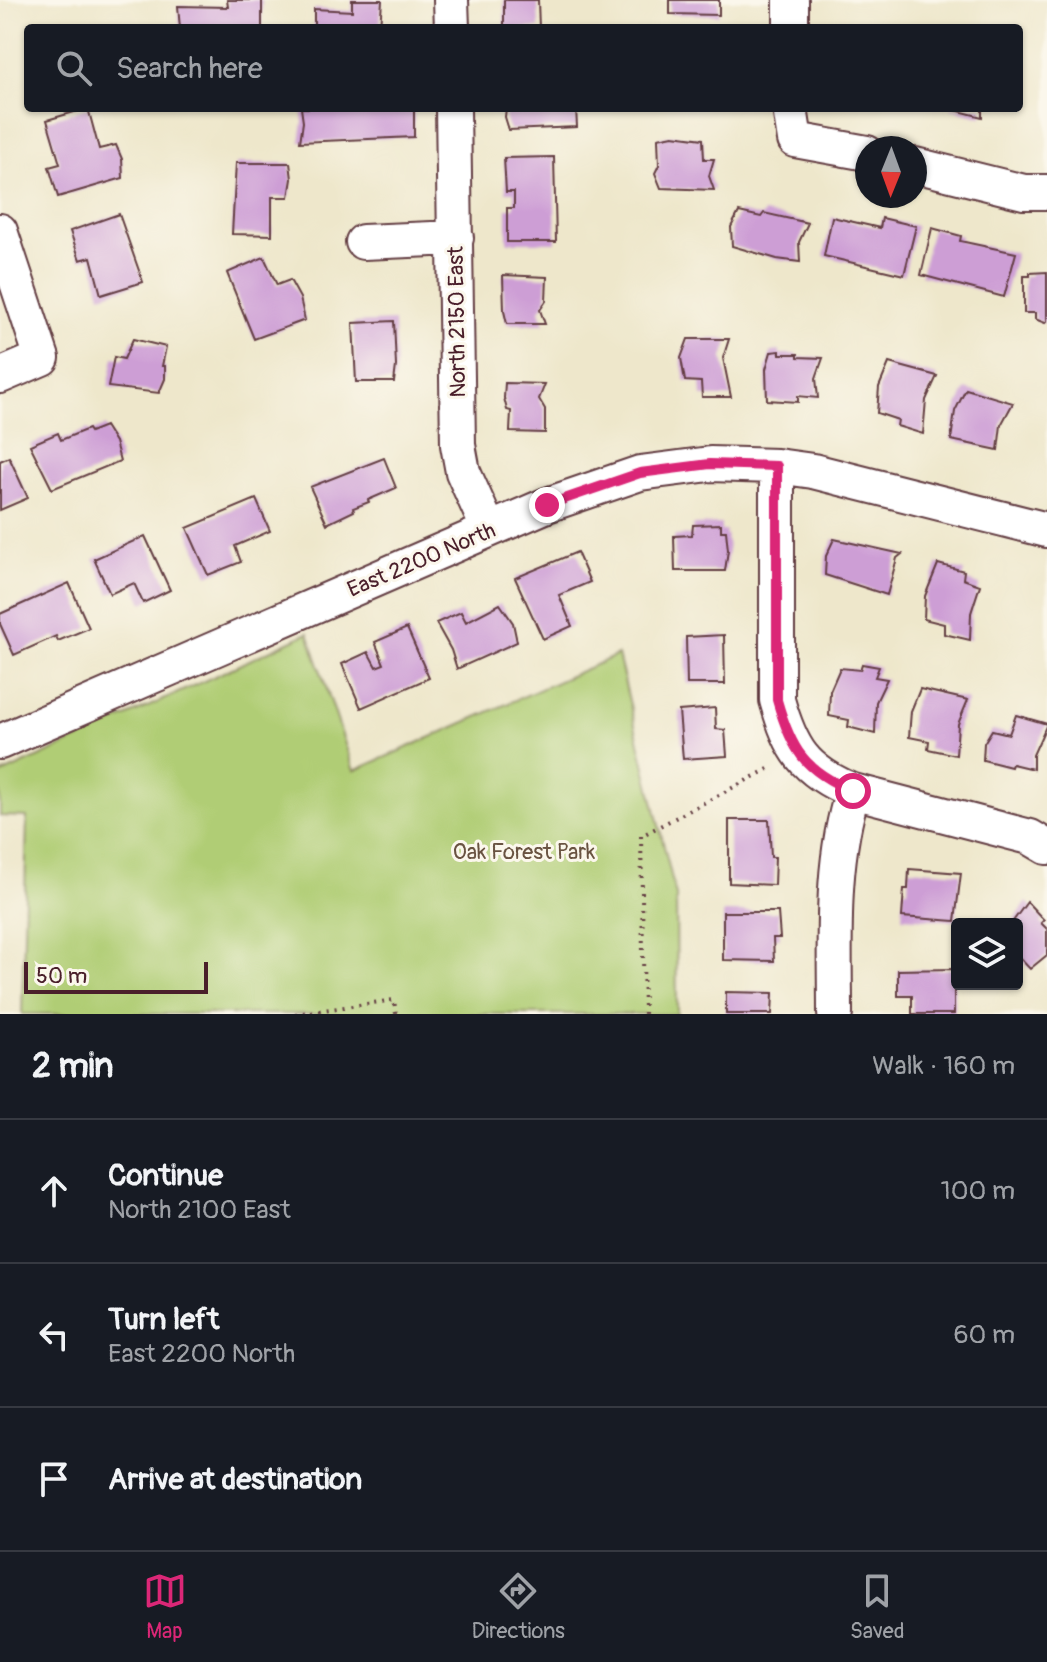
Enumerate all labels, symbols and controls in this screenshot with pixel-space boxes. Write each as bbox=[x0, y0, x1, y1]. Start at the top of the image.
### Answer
search box bbox=[24, 24, 1023, 112]
icon: search bbox=[52, 46, 96, 90]
text: Search here bbox=[116, 50, 263, 87]
north arrow bbox=[855, 136, 927, 208]
street label: North 2150 East bbox=[442, 246, 472, 398]
route end bbox=[529, 487, 565, 523]
street label: East 2200 North bbox=[343, 516, 500, 604]
route start bbox=[835, 773, 871, 809]
park label: Oak Forest Park bbox=[453, 838, 595, 866]
map controls bbox=[951, 918, 1023, 990]
button: layers bbox=[951, 918, 1023, 990]
scale bar bbox=[24, 958, 208, 994]
text: 50 m bbox=[36, 962, 87, 990]
text: 2 min bbox=[32, 1045, 114, 1088]
text: Walk · 160 m bbox=[872, 1050, 1015, 1082]
text: Continue bbox=[108, 1157, 223, 1194]
icon: ahead bbox=[32, 1169, 76, 1213]
text: 100 m bbox=[941, 1175, 1015, 1207]
text: North 2100 East bbox=[108, 1194, 291, 1226]
text: Turn left bbox=[108, 1301, 219, 1338]
icon: left bbox=[32, 1313, 76, 1357]
text: 60 m bbox=[953, 1319, 1015, 1351]
text: East 2200 North bbox=[108, 1338, 295, 1370]
icon: arrive bbox=[32, 1457, 76, 1501]
text: Arrive at destination bbox=[108, 1461, 362, 1498]
tab: Map bbox=[143, 1569, 187, 1645]
tab: Directions bbox=[472, 1569, 565, 1645]
tab: Saved bbox=[850, 1569, 904, 1645]

